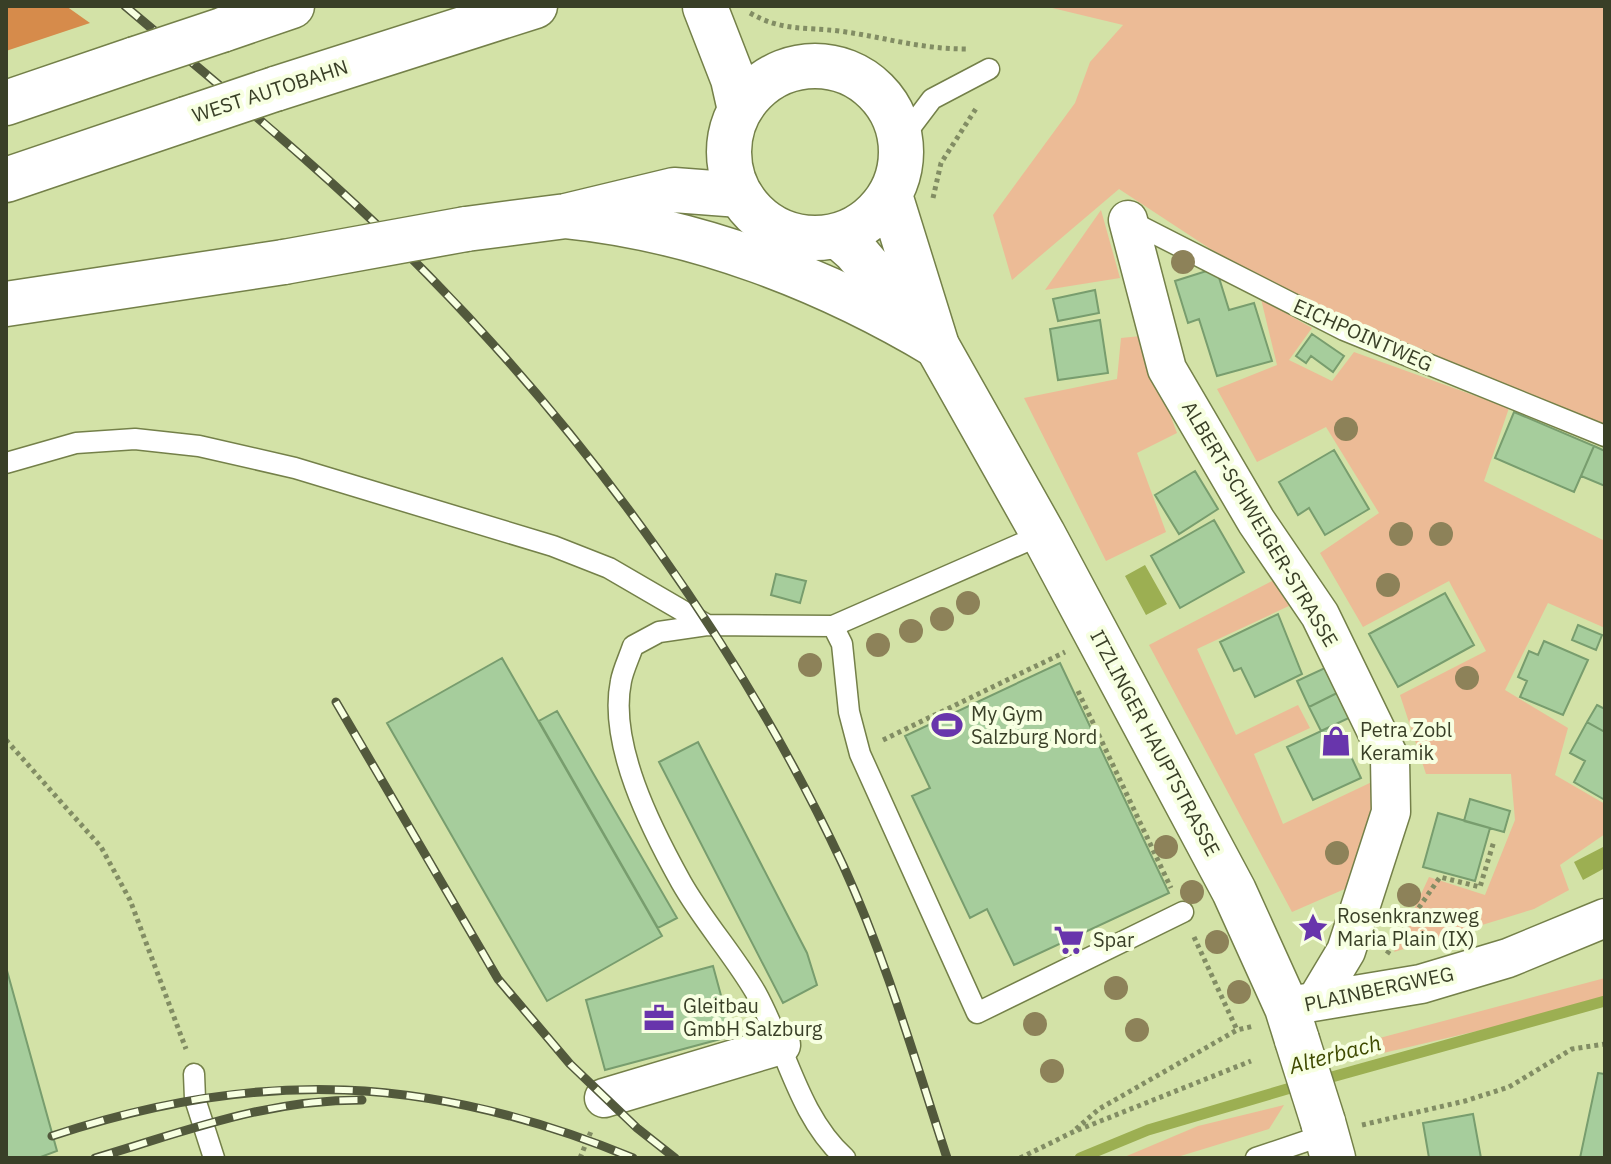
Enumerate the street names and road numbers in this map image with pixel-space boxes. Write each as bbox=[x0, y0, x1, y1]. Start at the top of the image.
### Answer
street label: WEST AUTOBAHN bbox=[189, 53, 351, 128]
street label: EICHPOINTWEG bbox=[1289, 292, 1437, 377]
street label: ALBERT-SCHWEIGER-STRASSE bbox=[1176, 396, 1345, 652]
street label: ITZLINGER HAUPTSTRASSE bbox=[1084, 625, 1227, 861]
street label: PLAINBERGWEG bbox=[1302, 960, 1456, 1018]

